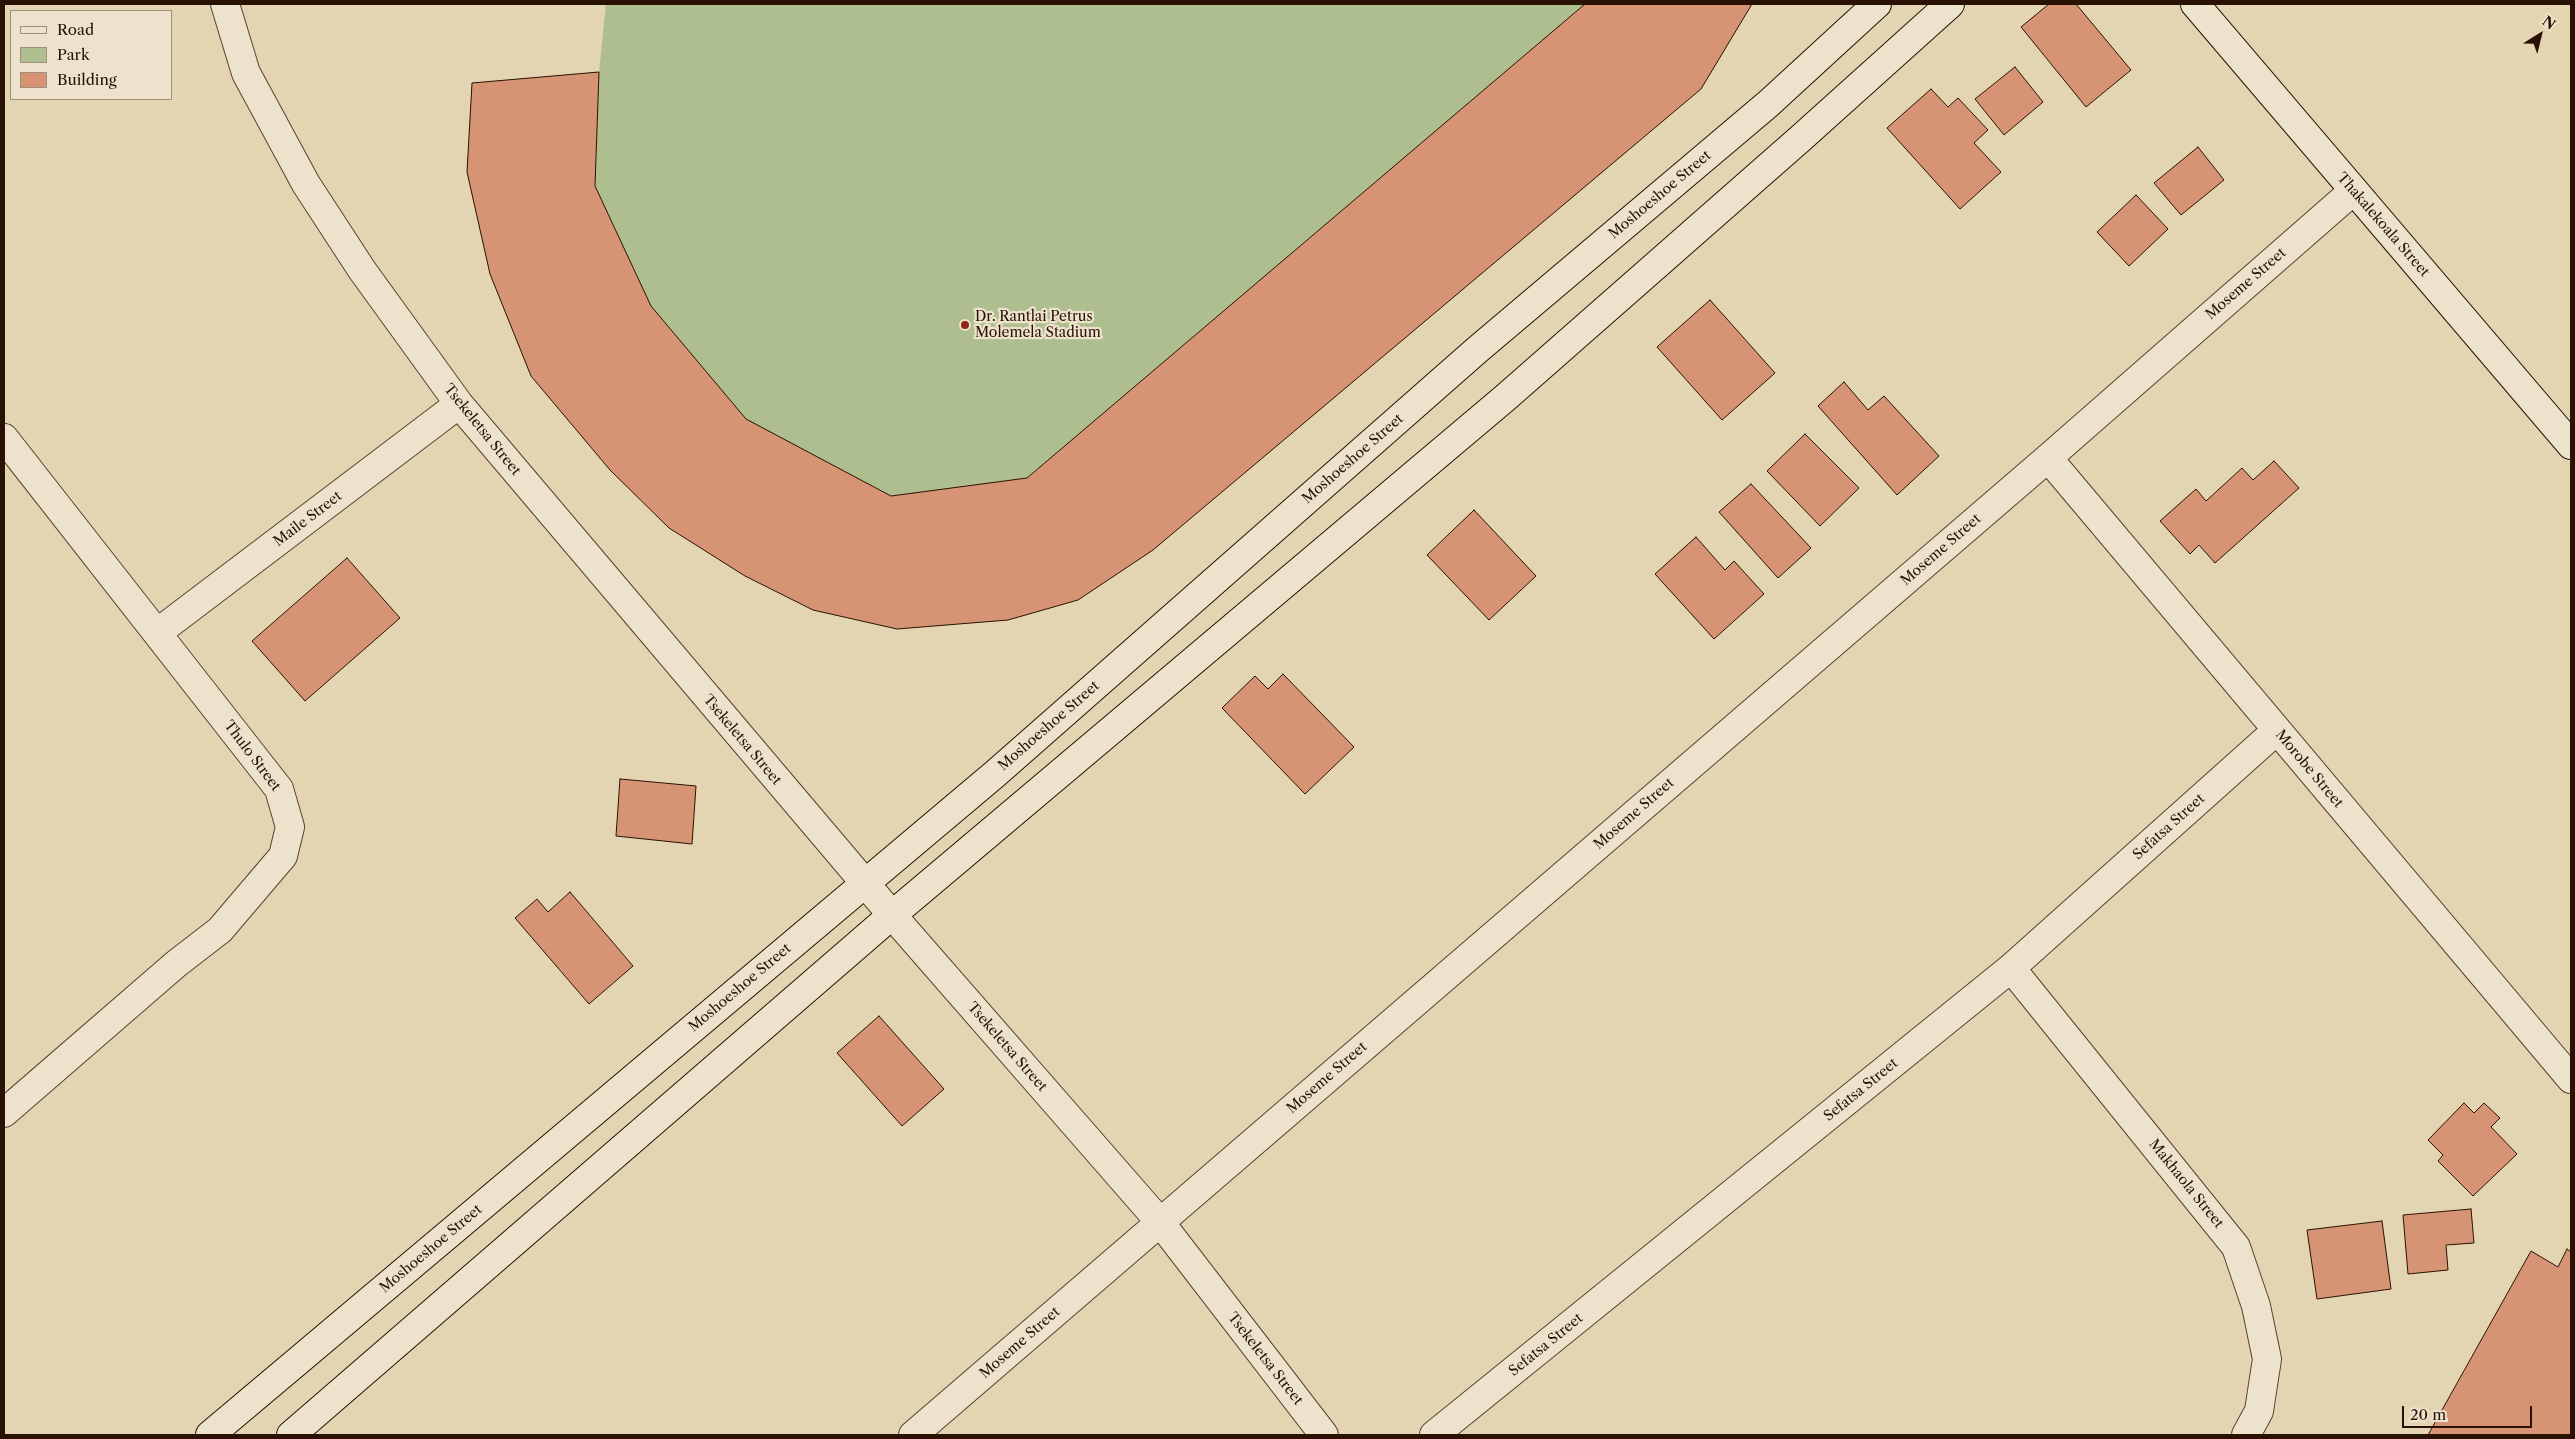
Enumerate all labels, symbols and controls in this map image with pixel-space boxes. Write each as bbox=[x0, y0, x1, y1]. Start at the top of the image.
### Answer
legend bbox=[10, 10, 172, 100]
north arrow bbox=[2515, 10, 2565, 60]
text: N bbox=[2539, 12, 2559, 34]
text: Road bbox=[57, 20, 94, 39]
text: Park bbox=[57, 45, 90, 64]
text: Building bbox=[57, 70, 117, 89]
street label: Moshoeshoe Street bbox=[1605, 147, 1715, 243]
street label: Thakalekoala Street bbox=[2333, 170, 2433, 280]
street label: Moseme Street bbox=[2203, 245, 2289, 323]
place label: Dr. Rantlai Petrus Molemela Stadium bbox=[975, 309, 1101, 342]
marker: Dr. Rantlai Petrus Molemela Stadium bbox=[959, 319, 971, 331]
street label: Tsekeletsa Street bbox=[440, 381, 524, 479]
street label: Moshoeshoe Street bbox=[1299, 411, 1407, 507]
street label: Maile Street bbox=[271, 488, 345, 550]
street label: Moseme Street bbox=[1898, 511, 1984, 589]
street label: Moshoeshoe Street bbox=[995, 678, 1103, 774]
street label: Tsekeletsa Street bbox=[699, 691, 785, 789]
street label: Thulo Street bbox=[220, 717, 284, 795]
street label: Morobe Street bbox=[2272, 727, 2346, 811]
street label: Moseme Street bbox=[1591, 775, 1677, 853]
street label: Sefatsa Street bbox=[2130, 790, 2208, 864]
street label: Moshoeshoe Street bbox=[685, 940, 795, 1036]
street label: Tsekeletsa Street bbox=[964, 999, 1050, 1095]
street label: Moseme Street bbox=[1284, 1039, 1370, 1117]
street label: Sefatsa Street bbox=[1821, 1055, 1901, 1125]
street label: Makhaola Street bbox=[2145, 1136, 2227, 1232]
street label: Moshoeshoe Street bbox=[376, 1201, 486, 1297]
street label: Moseme Street bbox=[977, 1304, 1063, 1382]
street label: Tsekeletsa Street bbox=[1224, 1309, 1306, 1409]
street label: Sefatsa Street bbox=[1506, 1310, 1586, 1380]
scale bar bbox=[2405, 1396, 2535, 1428]
text: 20 m bbox=[2410, 1405, 2446, 1424]

